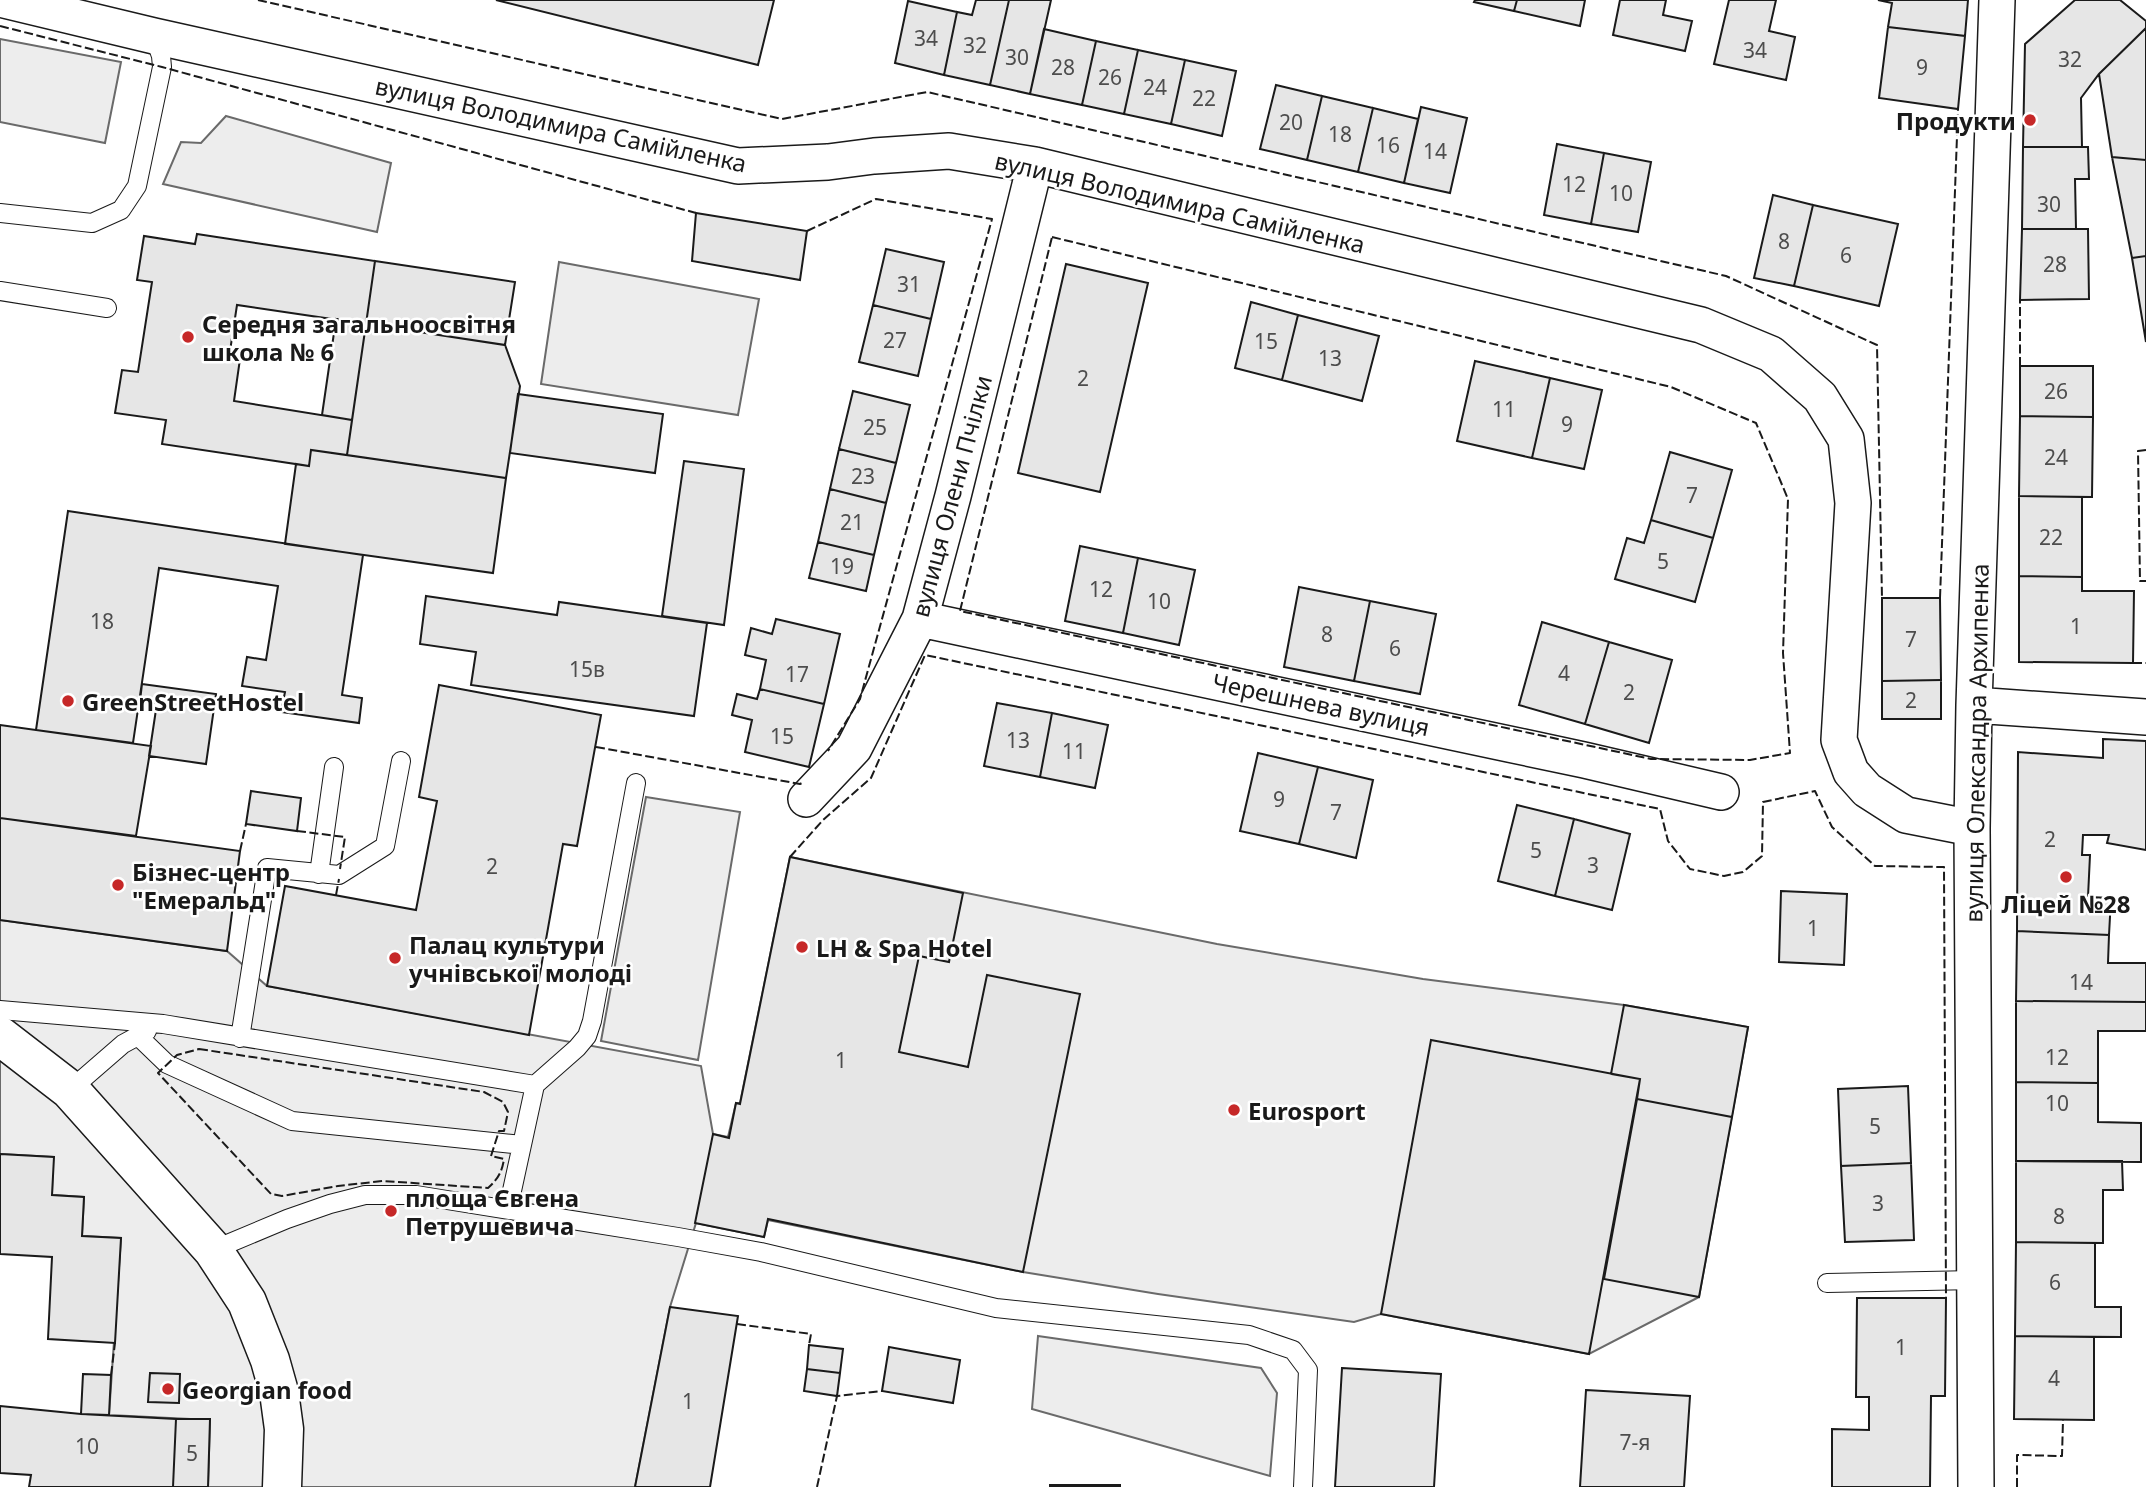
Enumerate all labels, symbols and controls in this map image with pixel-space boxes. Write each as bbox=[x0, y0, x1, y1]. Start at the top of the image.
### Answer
house number: 34 bbox=[914, 24, 938, 52]
house number: 32 bbox=[963, 31, 987, 59]
house number: 34 bbox=[1743, 36, 1767, 64]
house number: 30 bbox=[1005, 43, 1029, 71]
house number: 32 bbox=[2058, 45, 2082, 73]
house number: 28 bbox=[1051, 53, 1075, 81]
house number: 9 bbox=[1916, 53, 1928, 81]
house number: 26 bbox=[1098, 63, 1122, 91]
street label: вулиця Володимира Самійленка bbox=[372, 68, 750, 180]
house number: 24 bbox=[1143, 73, 1167, 101]
house number: 22 bbox=[1192, 84, 1216, 112]
place label: Продукти bbox=[1896, 104, 2016, 137]
house number: 20 bbox=[1279, 108, 1303, 136]
marker: Продукти bbox=[2022, 112, 2038, 128]
house number: 18 bbox=[1328, 120, 1352, 148]
house number: 16 bbox=[1376, 131, 1400, 159]
house number: 14 bbox=[1423, 137, 1447, 165]
street label: вулиця Володимира Самійленка bbox=[992, 143, 1368, 261]
house number: 12 bbox=[1562, 170, 1586, 198]
house number: 10 bbox=[1609, 179, 1633, 207]
house number: 30 bbox=[2037, 190, 2061, 218]
house number: 8 bbox=[1778, 227, 1790, 255]
house number: 6 bbox=[1840, 241, 1852, 269]
house number: 28 bbox=[2043, 250, 2067, 278]
house number: 31 bbox=[897, 270, 921, 298]
place label: Середня загальноосвітня школа № 6 bbox=[202, 307, 516, 368]
house number: 27 bbox=[883, 326, 907, 354]
house number: 15 bbox=[1254, 327, 1278, 355]
marker: Середня загальноосвітня школа № 6 bbox=[180, 329, 196, 345]
house number: 13 bbox=[1318, 344, 1342, 372]
house number: 2 bbox=[1077, 364, 1089, 392]
street label: вулиця Олени Пчілки bbox=[903, 371, 999, 621]
house number: 26 bbox=[2044, 377, 2068, 405]
house number: 11 bbox=[1492, 395, 1516, 423]
house number: 9 bbox=[1561, 410, 1573, 438]
house number: 25 bbox=[863, 413, 887, 441]
house number: 24 bbox=[2044, 443, 2068, 471]
house number: 23 bbox=[851, 462, 875, 490]
house number: 7 bbox=[1686, 481, 1698, 509]
house number: 21 bbox=[840, 508, 864, 536]
house number: 22 bbox=[2039, 523, 2063, 551]
house number: 5 bbox=[1657, 547, 1669, 575]
house number: 19 bbox=[830, 552, 854, 580]
street label: вулиця Олександра Архипенка bbox=[1956, 563, 1996, 923]
house number: 12 bbox=[1089, 575, 1113, 603]
house number: 10 bbox=[1147, 587, 1171, 615]
house number: 18 bbox=[90, 607, 114, 635]
house number: 1 bbox=[2070, 612, 2082, 640]
house number: 8 bbox=[1321, 620, 1333, 648]
house number: 7 bbox=[1905, 625, 1917, 653]
house number: 6 bbox=[1389, 634, 1401, 662]
house number: 15в bbox=[569, 655, 605, 683]
house number: 4 bbox=[1558, 659, 1570, 687]
house number: 17 bbox=[785, 660, 809, 688]
street label: Черешнева вулиця bbox=[1209, 665, 1433, 743]
house number: 2 bbox=[1623, 678, 1635, 706]
place label: GreenStreetHostel bbox=[82, 685, 304, 718]
house number: 2 bbox=[1905, 686, 1917, 714]
marker: GreenStreetHostel bbox=[60, 693, 76, 709]
house number: 15 bbox=[770, 722, 794, 750]
house number: 13 bbox=[1006, 726, 1030, 754]
house number: 11 bbox=[1062, 737, 1086, 765]
house number: 9 bbox=[1273, 785, 1285, 813]
house number: 7 bbox=[1330, 798, 1342, 826]
house number: 2 bbox=[2044, 825, 2056, 853]
house number: 5 bbox=[1530, 836, 1542, 864]
house number: 3 bbox=[1587, 851, 1599, 879]
house number: 2 bbox=[486, 852, 498, 880]
place label: Бізнес-центр "Емеральд" bbox=[132, 855, 290, 916]
marker: Ліцей №28 bbox=[2058, 869, 2074, 885]
marker: Бізнес-центр "Емеральд" bbox=[110, 877, 126, 893]
place label: Ліцей №28 bbox=[2001, 887, 2131, 920]
house number: 1 bbox=[1807, 914, 1819, 942]
place label: Палац культури учнівської молоді bbox=[408, 928, 632, 989]
place label: LH & Spa Hotel bbox=[816, 931, 993, 964]
marker: LH & Spa Hotel bbox=[794, 939, 810, 955]
marker: Палац культури учнівської молоді bbox=[387, 950, 403, 966]
house number: 14 bbox=[2069, 968, 2093, 996]
house number: 12 bbox=[2045, 1043, 2069, 1071]
house number: 1 bbox=[835, 1046, 847, 1074]
house number: 10 bbox=[2045, 1089, 2069, 1117]
place label: Eurosport bbox=[1248, 1094, 1366, 1127]
marker: Eurosport bbox=[1226, 1102, 1242, 1118]
house number: 5 bbox=[1869, 1112, 1881, 1140]
place label: площа Євгена Петрушевича bbox=[405, 1181, 579, 1242]
house number: 3 bbox=[1872, 1189, 1884, 1217]
house number: 8 bbox=[2053, 1202, 2065, 1230]
marker: площа Євгена Петрушевича bbox=[383, 1203, 399, 1219]
house number: 6 bbox=[2049, 1268, 2061, 1296]
house number: 1 bbox=[1895, 1333, 1907, 1361]
house number: 4 bbox=[2048, 1364, 2060, 1392]
place label: Georgian food bbox=[182, 1373, 352, 1406]
marker: Georgian food bbox=[160, 1381, 176, 1397]
house number: 1 bbox=[682, 1387, 694, 1415]
house number: 7-я bbox=[1620, 1428, 1650, 1456]
house number: 10 bbox=[75, 1432, 99, 1460]
house number: 5 bbox=[186, 1439, 198, 1467]

